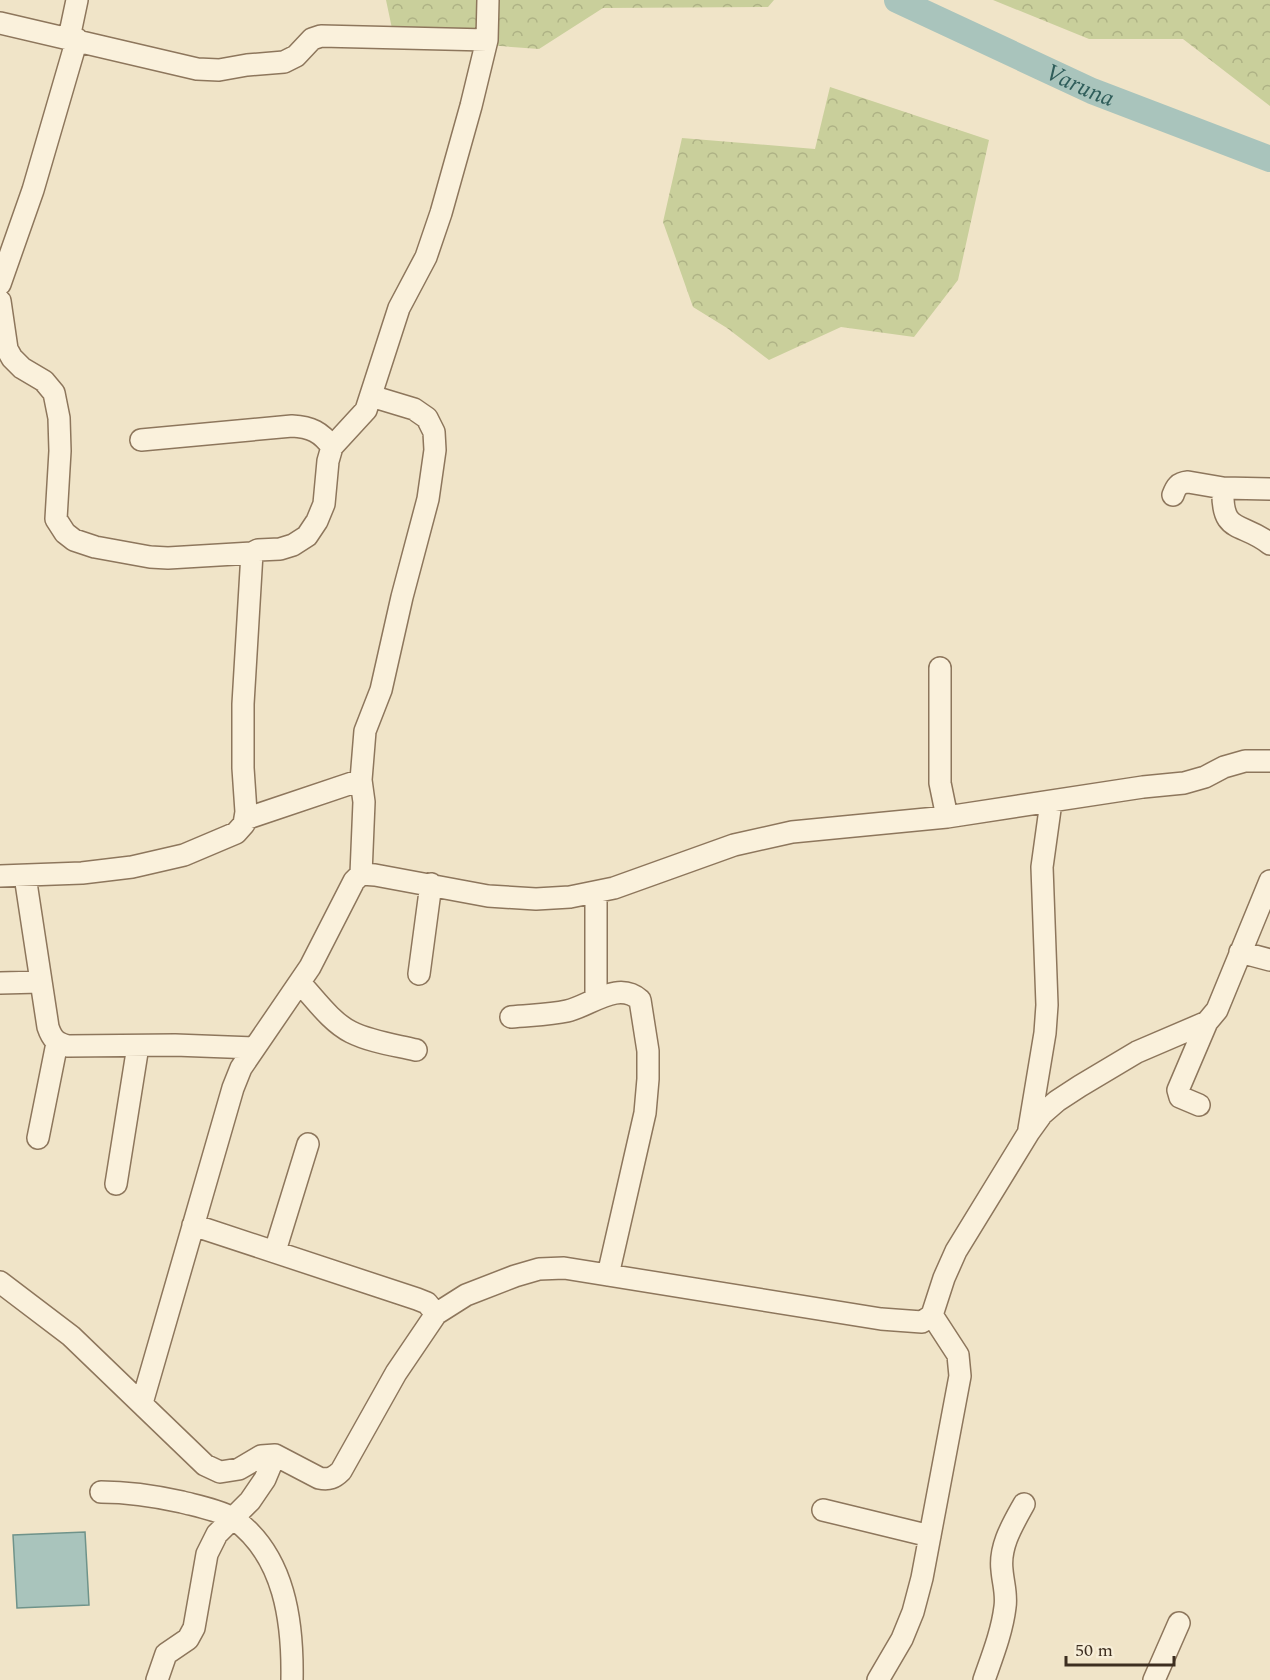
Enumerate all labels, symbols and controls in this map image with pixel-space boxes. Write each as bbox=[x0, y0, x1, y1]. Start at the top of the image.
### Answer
water label: Varuna bbox=[1039, 55, 1120, 117]
scale bar bbox=[1066, 1629, 1174, 1667]
text: 50 m bbox=[1075, 1637, 1113, 1664]

